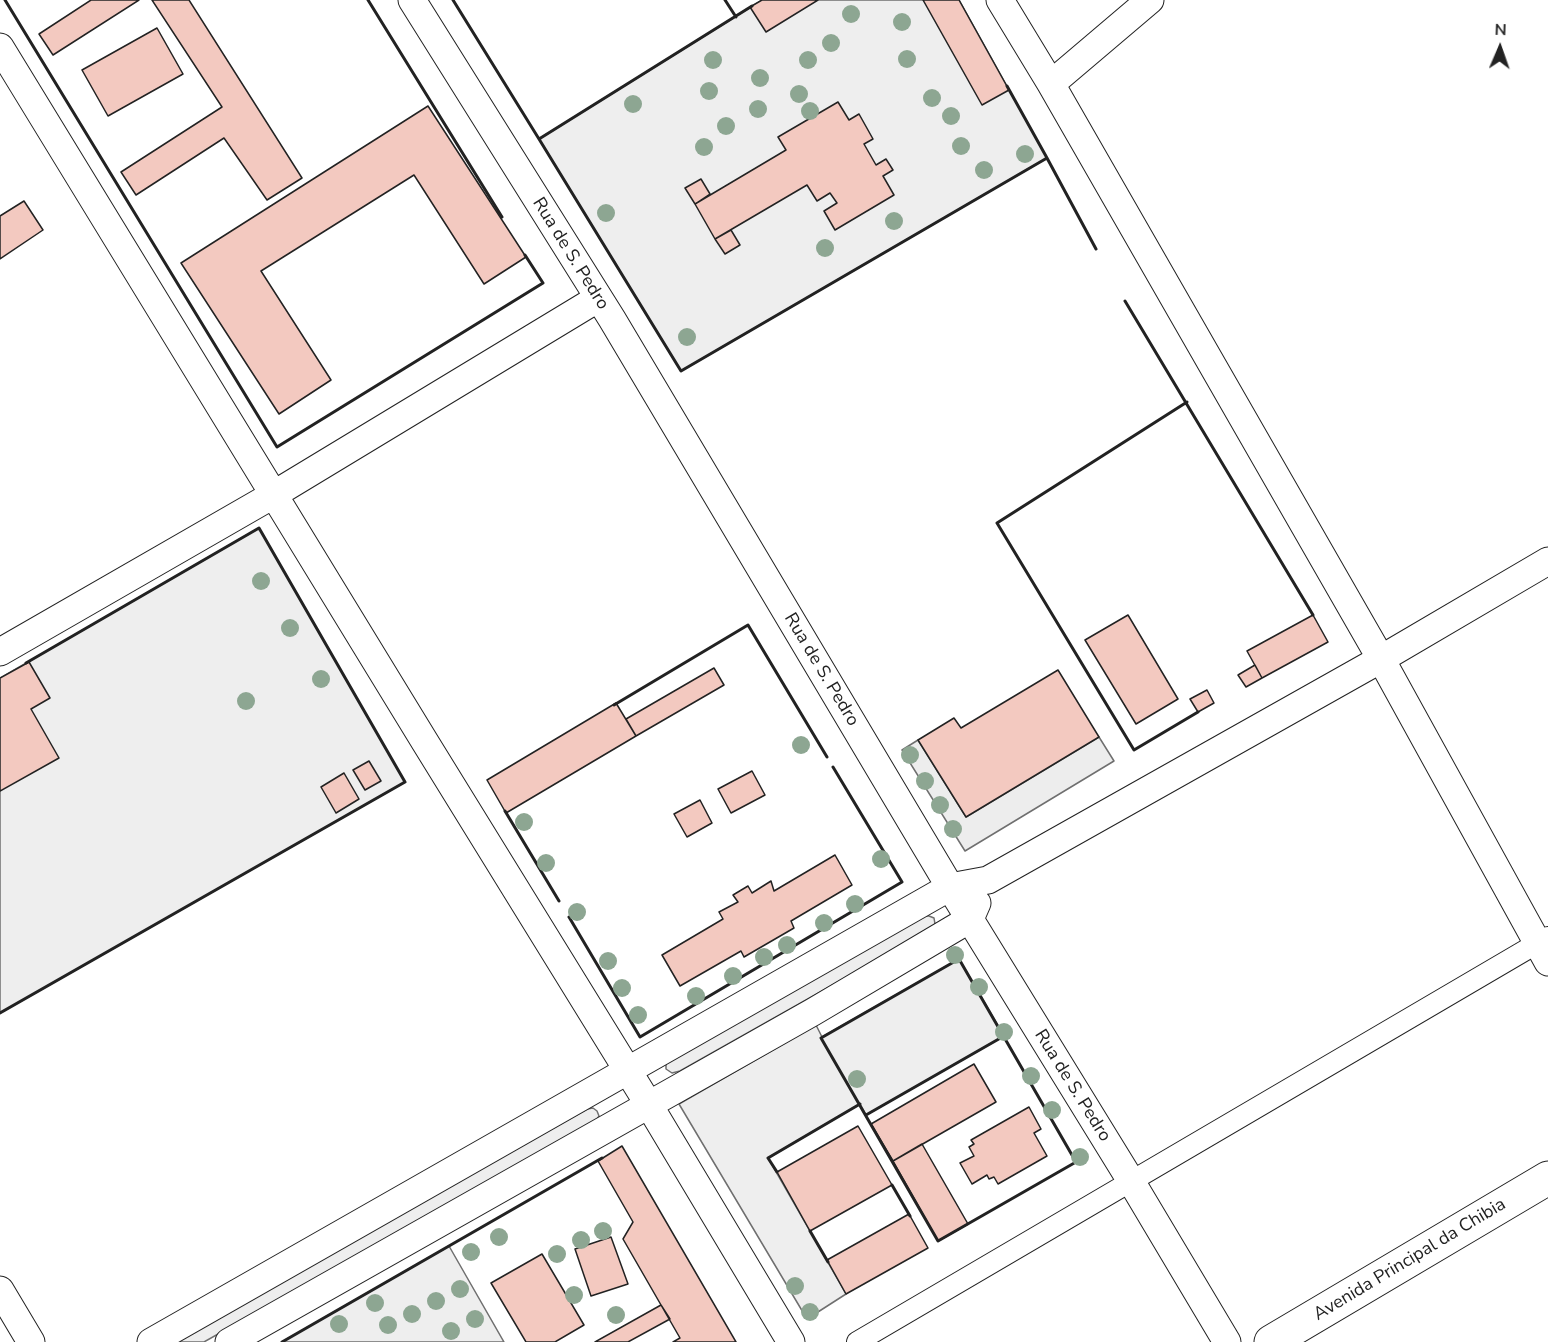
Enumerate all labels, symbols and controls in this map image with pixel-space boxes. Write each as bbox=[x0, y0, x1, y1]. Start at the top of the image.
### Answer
north arrow bbox=[1470, 18, 1530, 78]
text: N bbox=[1494, 19, 1507, 41]
street label: Rua de S. Pedro bbox=[527, 194, 613, 314]
street label: Rua de S. Pedro bbox=[779, 610, 863, 730]
street label: Rua de S. Pedro bbox=[1029, 1026, 1115, 1146]
street label: Avenida Principal da Chibia bbox=[1310, 1194, 1510, 1326]

